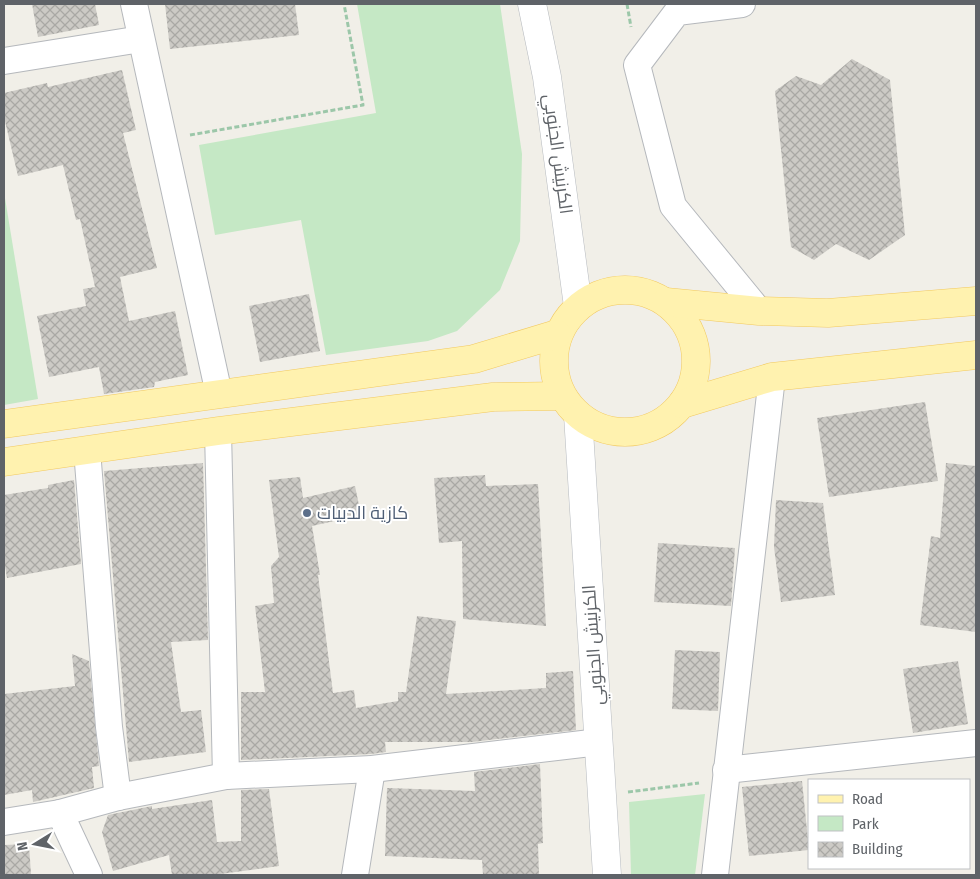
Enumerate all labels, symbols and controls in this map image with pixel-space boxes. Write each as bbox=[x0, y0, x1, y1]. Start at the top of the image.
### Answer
street label: الكرنيش الجنوبي bbox=[536, 93, 577, 216]
place label: كازية الدبيات bbox=[317, 502, 408, 524]
marker: كازية الدبيات bbox=[301, 507, 313, 519]
street label: الكرنيش الجنوبي bbox=[578, 584, 611, 706]
legend bbox=[808, 779, 970, 869]
text: Road bbox=[852, 790, 883, 808]
text: Park bbox=[852, 815, 879, 833]
north arrow bbox=[10, 819, 60, 869]
text: Building bbox=[852, 840, 903, 858]
text: N bbox=[14, 841, 32, 852]

